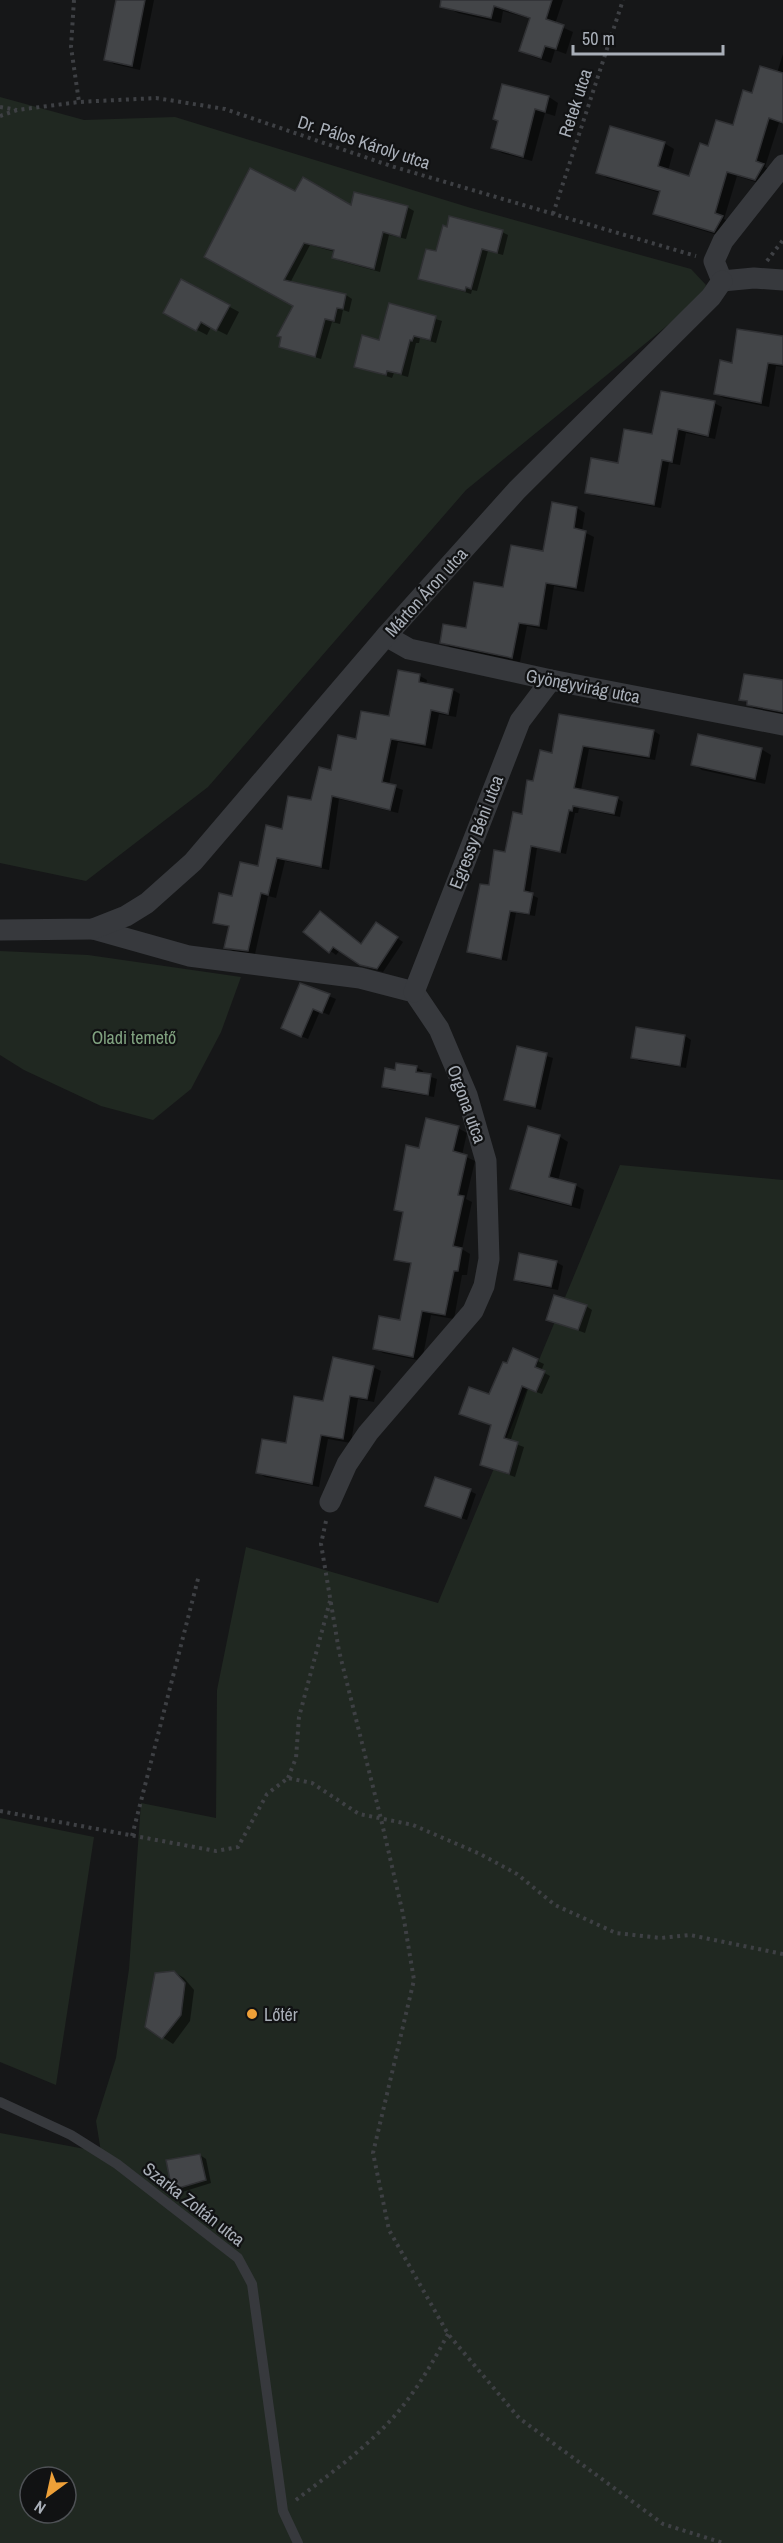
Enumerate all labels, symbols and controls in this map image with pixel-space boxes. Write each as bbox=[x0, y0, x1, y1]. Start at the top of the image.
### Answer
scale bar bbox=[573, 18, 723, 56]
text: 50 m bbox=[582, 26, 615, 51]
street label: Retek utca bbox=[552, 66, 598, 140]
street label: Dr. Pálos Károly utca bbox=[295, 109, 433, 175]
street label: Márton Áron utca bbox=[379, 542, 473, 642]
street label: Gyöngyvirág utca bbox=[524, 663, 642, 709]
street label: Egressy Béni utca bbox=[443, 772, 509, 892]
park label: Oladi temető bbox=[92, 1025, 176, 1050]
street label: Orgona utca bbox=[441, 1062, 493, 1146]
place label: Lőtér bbox=[264, 2002, 298, 2027]
marker: Lőtér bbox=[245, 2007, 259, 2021]
street label: Szarka Zoltán utca bbox=[138, 2156, 250, 2252]
north arrow bbox=[18, 2465, 78, 2525]
text: N bbox=[30, 2496, 50, 2519]

